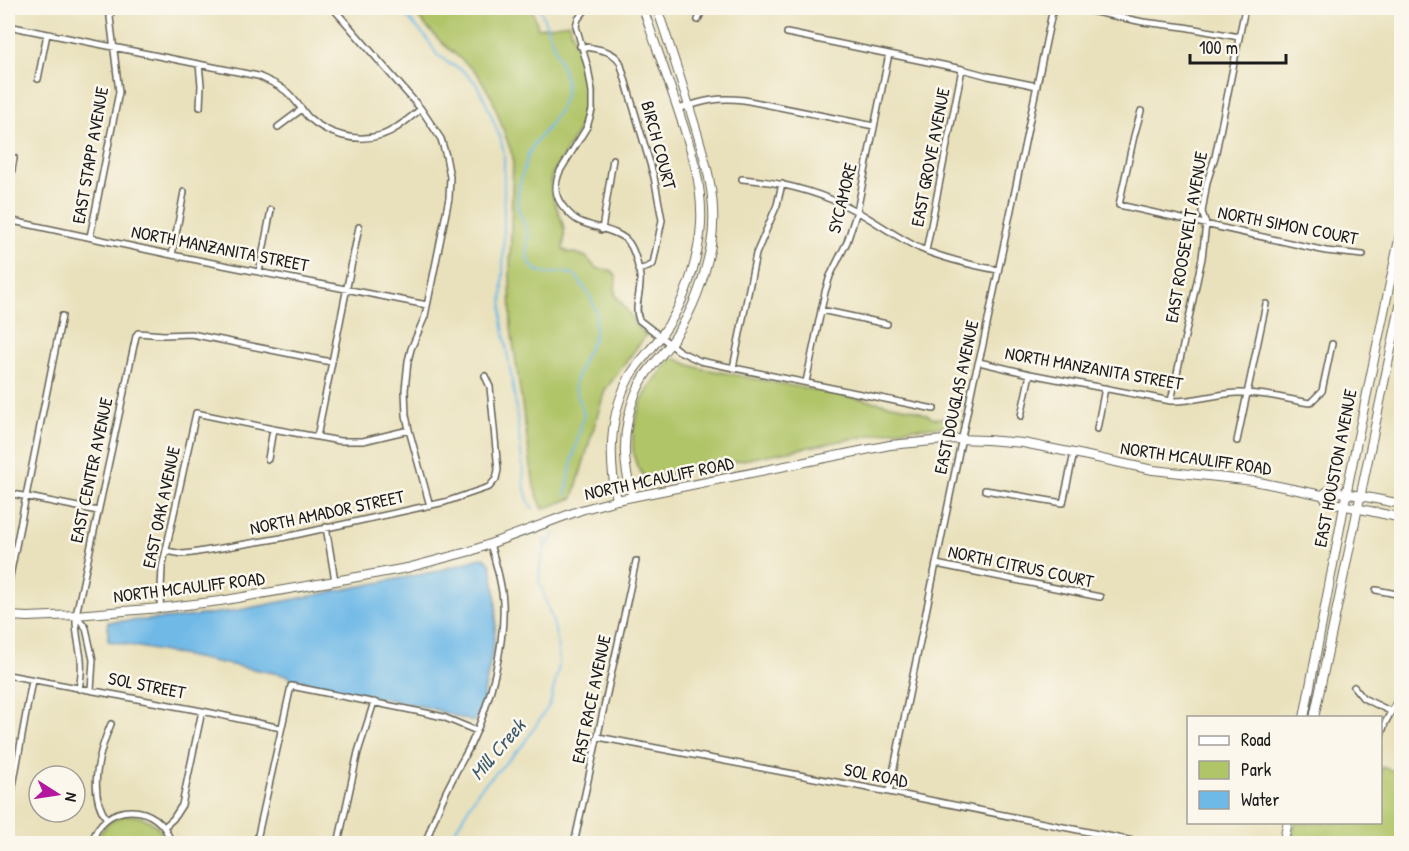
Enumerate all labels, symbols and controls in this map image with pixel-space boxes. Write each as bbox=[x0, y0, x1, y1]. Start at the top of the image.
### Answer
scale bar bbox=[1190, 27, 1286, 65]
text: 100 m bbox=[1199, 35, 1238, 60]
street label: EAST STAPP AVENUE bbox=[66, 84, 114, 226]
street label: EAST GROVE AVENUE bbox=[904, 85, 956, 229]
street label: BIRCH COURT bbox=[635, 98, 683, 192]
street label: EAST ROOSEVELT AVENUE bbox=[1159, 149, 1213, 325]
street label: SYCAMORE bbox=[821, 160, 863, 236]
street label: NORTH SIMON COURT bbox=[1216, 199, 1361, 251]
street label: NORTH MANZANITA STREET bbox=[129, 219, 311, 278]
street label: EAST DOUGLAS AVENUE bbox=[927, 318, 985, 476]
street label: NORTH MANZANITA STREET bbox=[1003, 340, 1185, 396]
street label: EAST HOUSTON AVENUE bbox=[1307, 387, 1363, 549]
street label: EAST CENTER AVENUE bbox=[63, 395, 119, 545]
street label: NORTH MCAULIFF ROAD bbox=[1119, 435, 1273, 481]
street label: EAST OAK AVENUE bbox=[136, 444, 186, 570]
street label: NORTH MCAULIFF ROAD bbox=[582, 450, 736, 506]
street label: NORTH AMADOR STREET bbox=[248, 483, 407, 541]
street label: NORTH CITRUS COURT bbox=[946, 538, 1097, 594]
street label: NORTH MCAULIFF ROAD bbox=[112, 565, 266, 609]
street label: EAST RACE AVENUE bbox=[565, 632, 617, 766]
street label: SOL STREET bbox=[106, 665, 188, 705]
water label: Mill Creek bbox=[463, 712, 532, 785]
legend bbox=[1187, 716, 1382, 824]
text: Road bbox=[1241, 727, 1271, 752]
street label: SOL ROAD bbox=[842, 757, 911, 794]
text: Park bbox=[1241, 757, 1272, 782]
north arrow bbox=[27, 764, 87, 824]
text: Water bbox=[1241, 787, 1279, 812]
text: N bbox=[60, 791, 83, 804]

